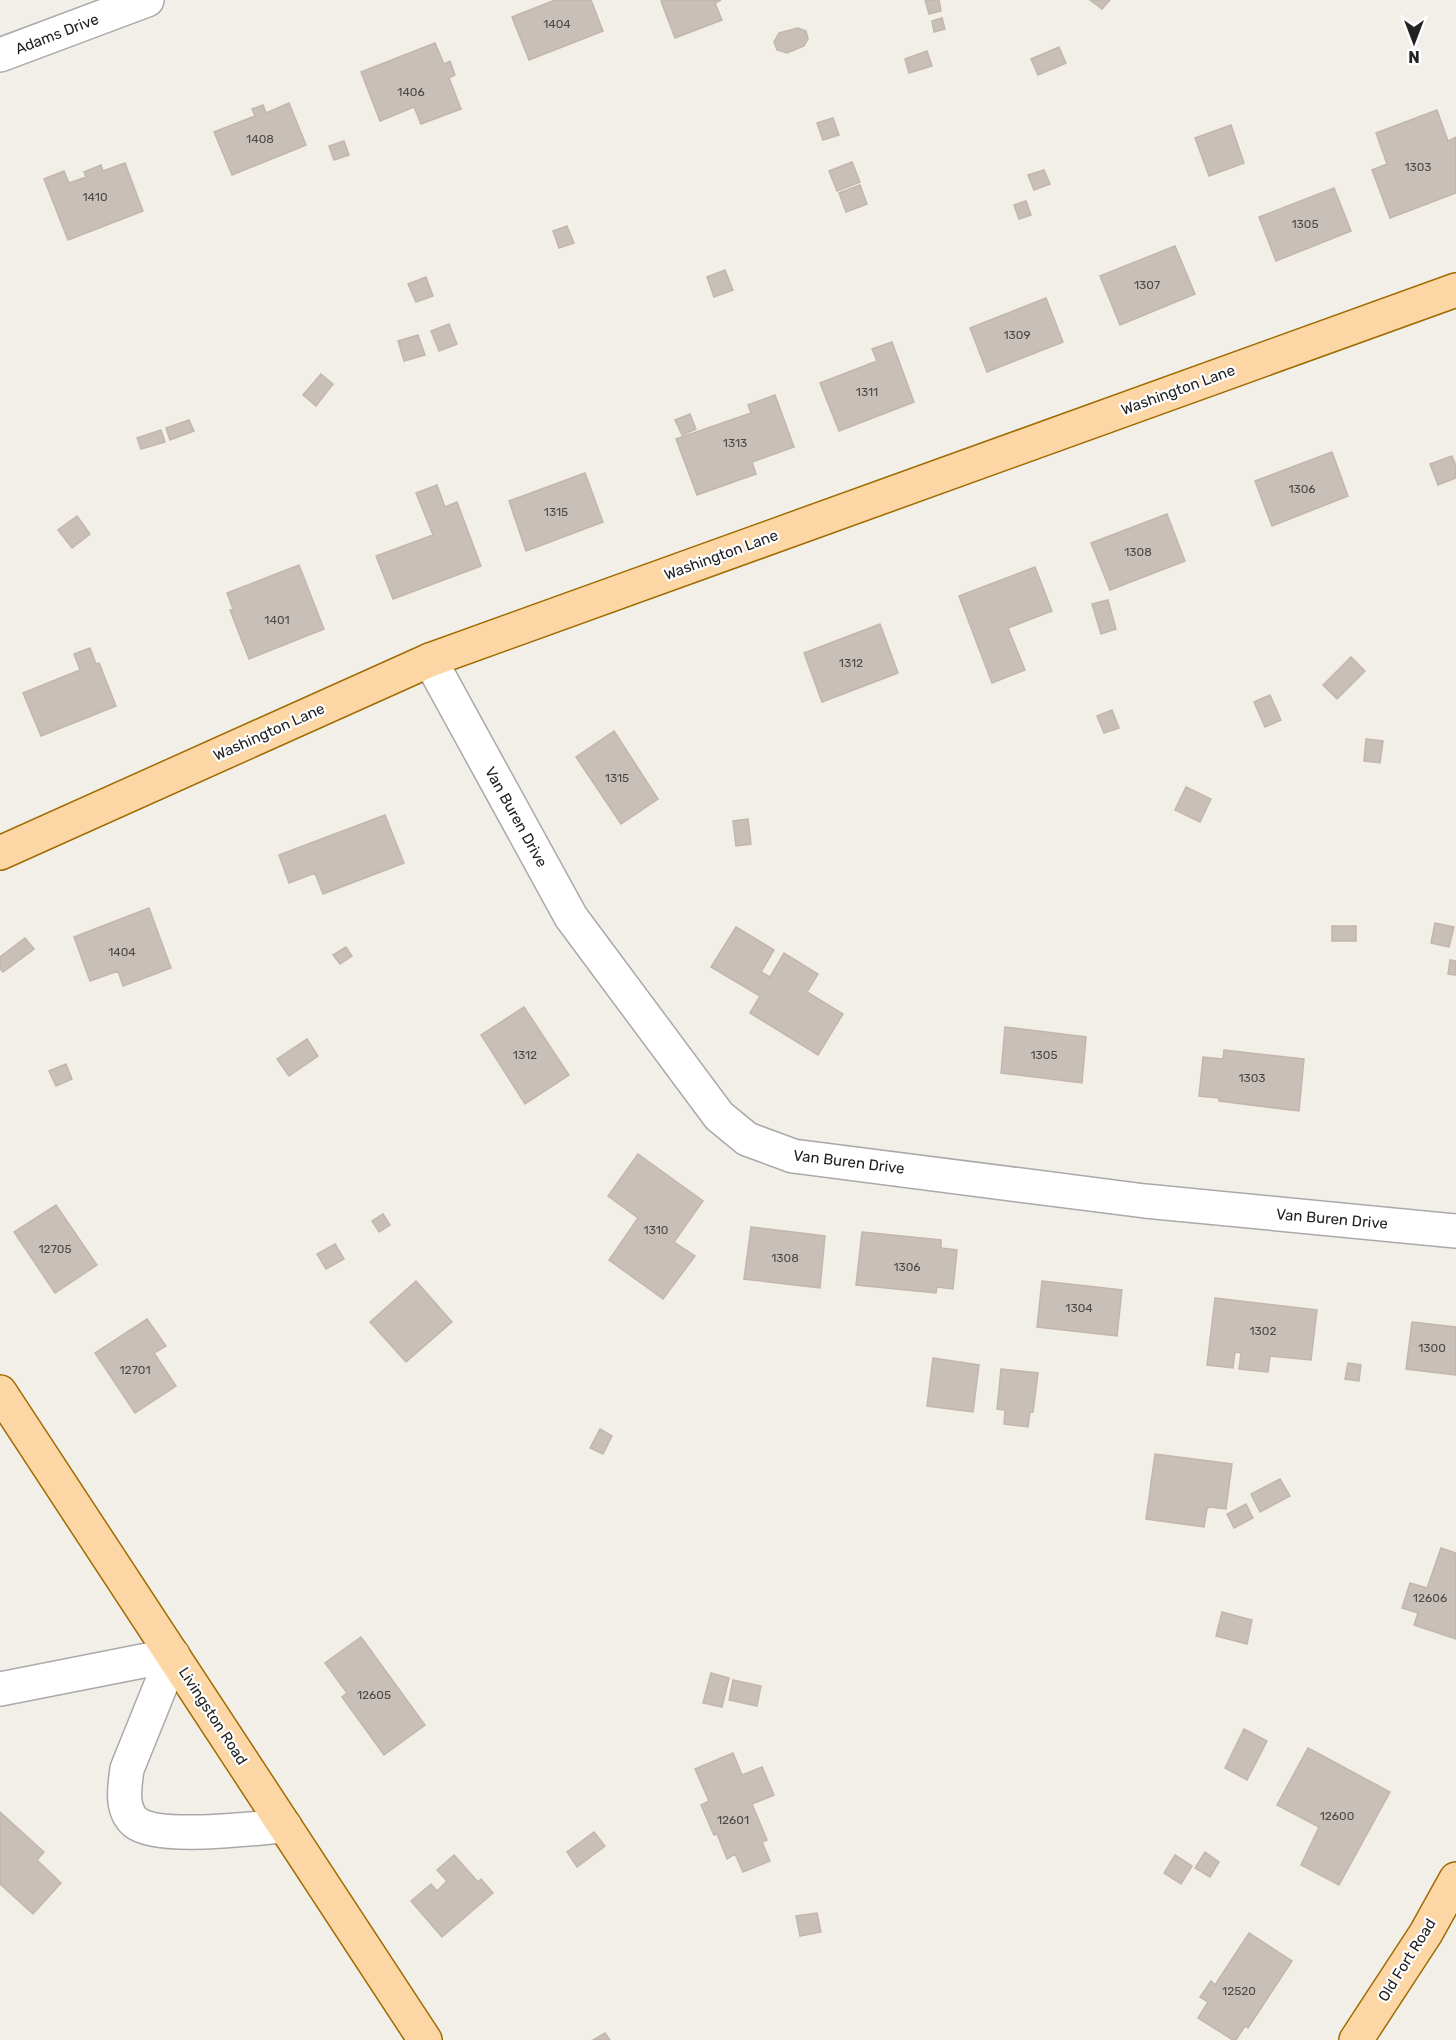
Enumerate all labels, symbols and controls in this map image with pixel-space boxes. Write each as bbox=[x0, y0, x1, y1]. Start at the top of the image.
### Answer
street label: Adams Drive bbox=[13, 10, 101, 58]
north arrow bbox=[1384, 12, 1444, 72]
house number: 1404 bbox=[543, 17, 571, 31]
text: N bbox=[1408, 47, 1420, 66]
house number: 1406 bbox=[397, 85, 425, 99]
house number: 1408 bbox=[246, 132, 274, 146]
house number: 1303 bbox=[1404, 160, 1432, 174]
house number: 1410 bbox=[82, 190, 108, 204]
house number: 1305 bbox=[1291, 217, 1319, 231]
house number: 1307 bbox=[1134, 278, 1160, 292]
house number: 1309 bbox=[1003, 328, 1031, 342]
street label: Washington Lane bbox=[1119, 361, 1237, 419]
house number: 1311 bbox=[856, 385, 878, 399]
house number: 1313 bbox=[723, 436, 747, 450]
house number: 1306 bbox=[1288, 482, 1316, 496]
house number: 1315 bbox=[544, 505, 568, 519]
street label: Washington Lane bbox=[662, 526, 780, 584]
house number: 1308 bbox=[1124, 545, 1152, 559]
house number: 1401 bbox=[264, 613, 290, 627]
house number: 1312 bbox=[839, 656, 863, 670]
street label: Washington Lane bbox=[211, 699, 327, 765]
street label: Van Buren Drive bbox=[481, 764, 551, 870]
house number: 1315 bbox=[605, 771, 629, 785]
house number: 1404 bbox=[108, 945, 136, 959]
house number: 1312 bbox=[513, 1048, 537, 1062]
house number: 1305 bbox=[1030, 1048, 1058, 1062]
house number: 1303 bbox=[1238, 1071, 1266, 1085]
street label: Van Buren Drive bbox=[792, 1146, 906, 1178]
street label: Van Buren Drive bbox=[1275, 1205, 1389, 1233]
house number: 1310 bbox=[644, 1223, 668, 1237]
house number: 12705 bbox=[38, 1242, 72, 1256]
house number: 1308 bbox=[771, 1251, 799, 1265]
house number: 1306 bbox=[893, 1260, 921, 1274]
house number: 1304 bbox=[1065, 1301, 1093, 1315]
house number: 1302 bbox=[1249, 1324, 1277, 1338]
house number: 1300 bbox=[1418, 1341, 1446, 1355]
house number: 12701 bbox=[119, 1363, 151, 1377]
house number: 12606 bbox=[1413, 1591, 1447, 1605]
street label: Livingston Road bbox=[175, 1664, 251, 1768]
house number: 12605 bbox=[357, 1688, 391, 1702]
house number: 12600 bbox=[1320, 1809, 1354, 1823]
house number: 12601 bbox=[717, 1813, 749, 1827]
street label: Old Fort Road bbox=[1374, 1915, 1440, 2005]
house number: 12520 bbox=[1222, 1984, 1256, 1998]

